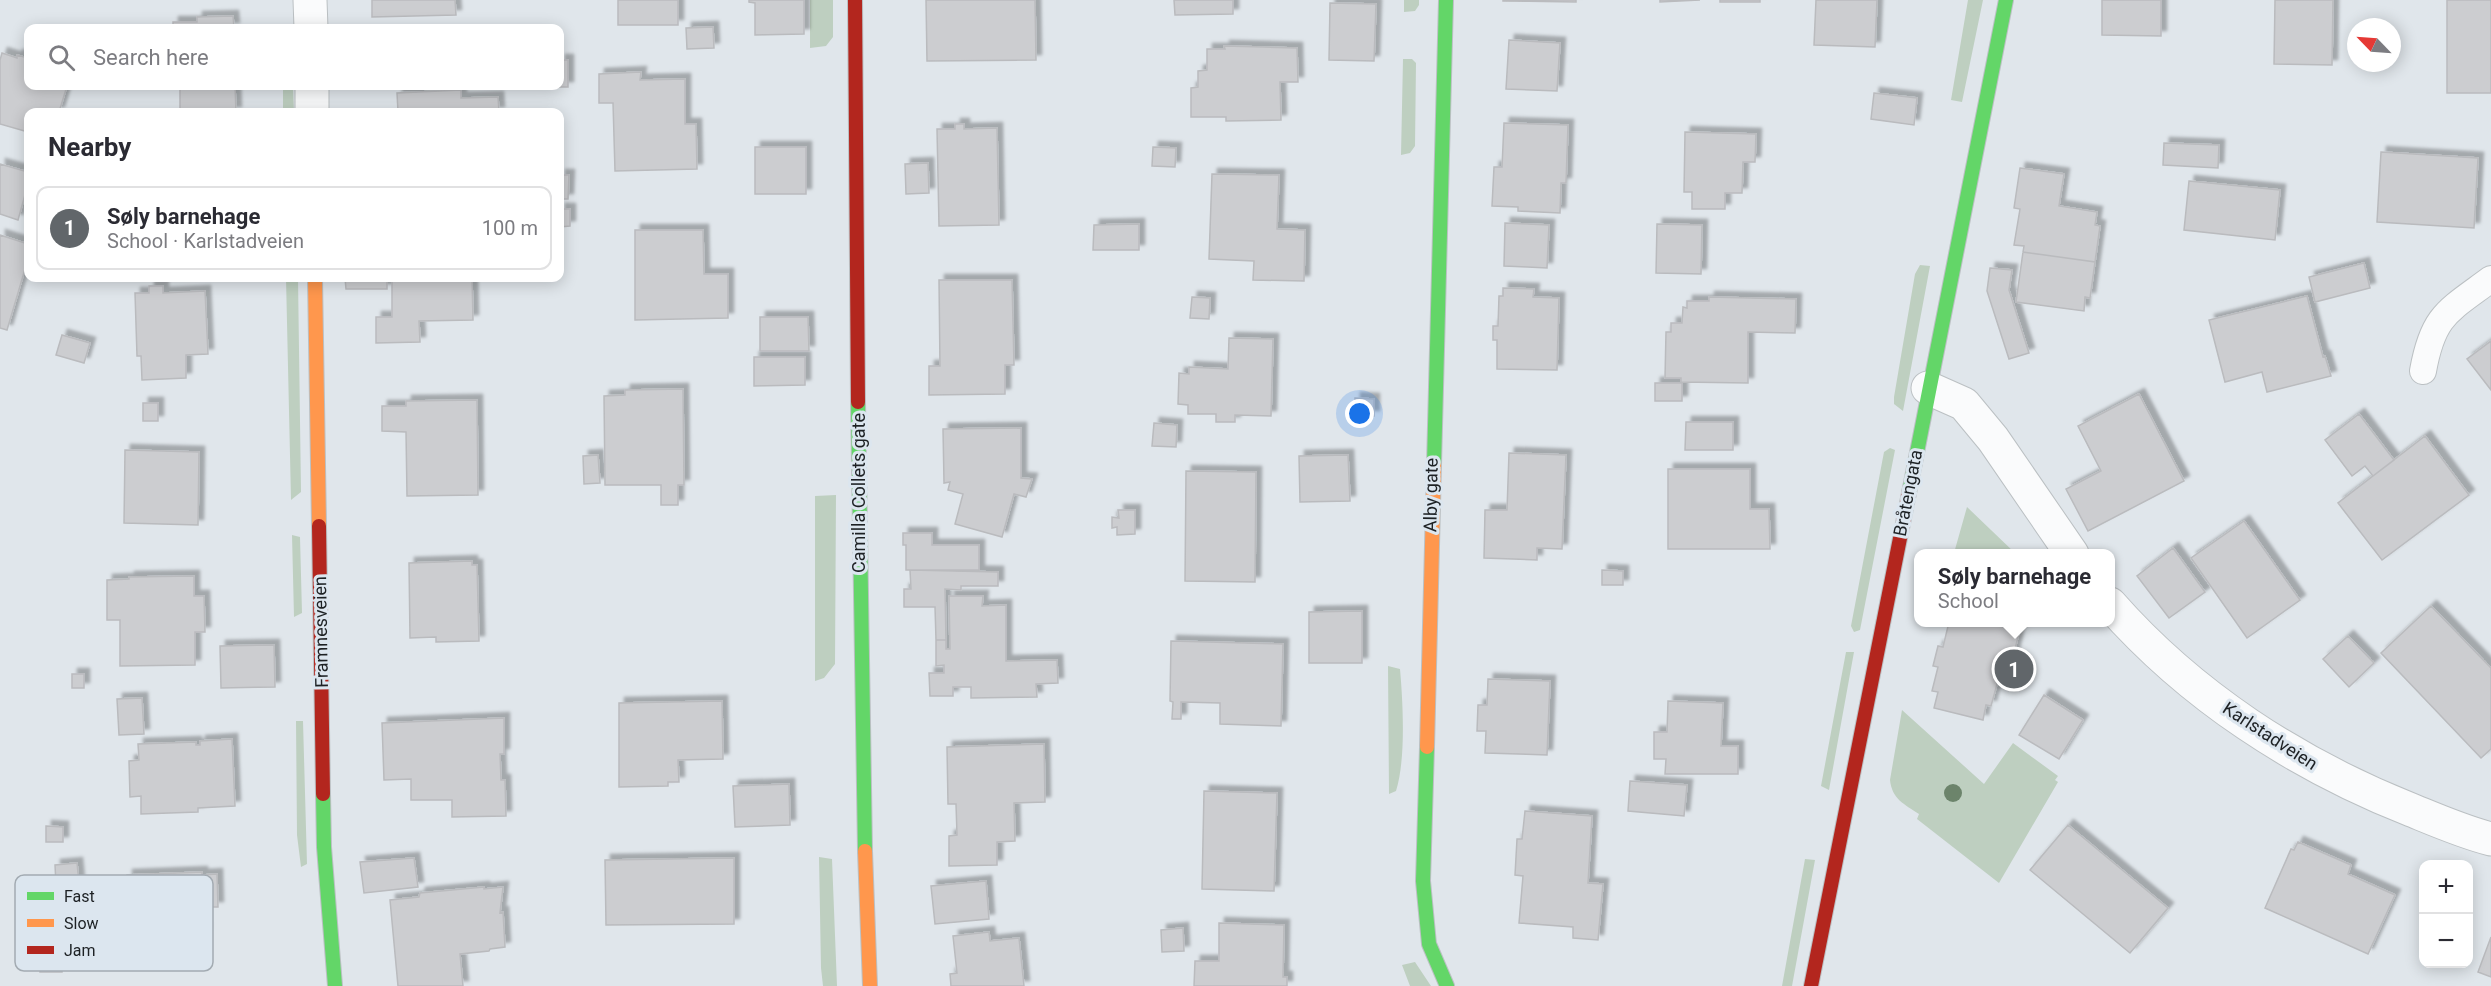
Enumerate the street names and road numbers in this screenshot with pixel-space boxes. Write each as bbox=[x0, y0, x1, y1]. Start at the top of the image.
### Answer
street label: Camilla Collets gate bbox=[848, 413, 869, 573]
street label: Bråtengata bbox=[1889, 448, 1926, 538]
street label: Alby gate bbox=[1419, 458, 1442, 532]
street label: Framnesveien bbox=[309, 576, 332, 688]
street label: Karlstadveien bbox=[2219, 697, 2322, 774]

